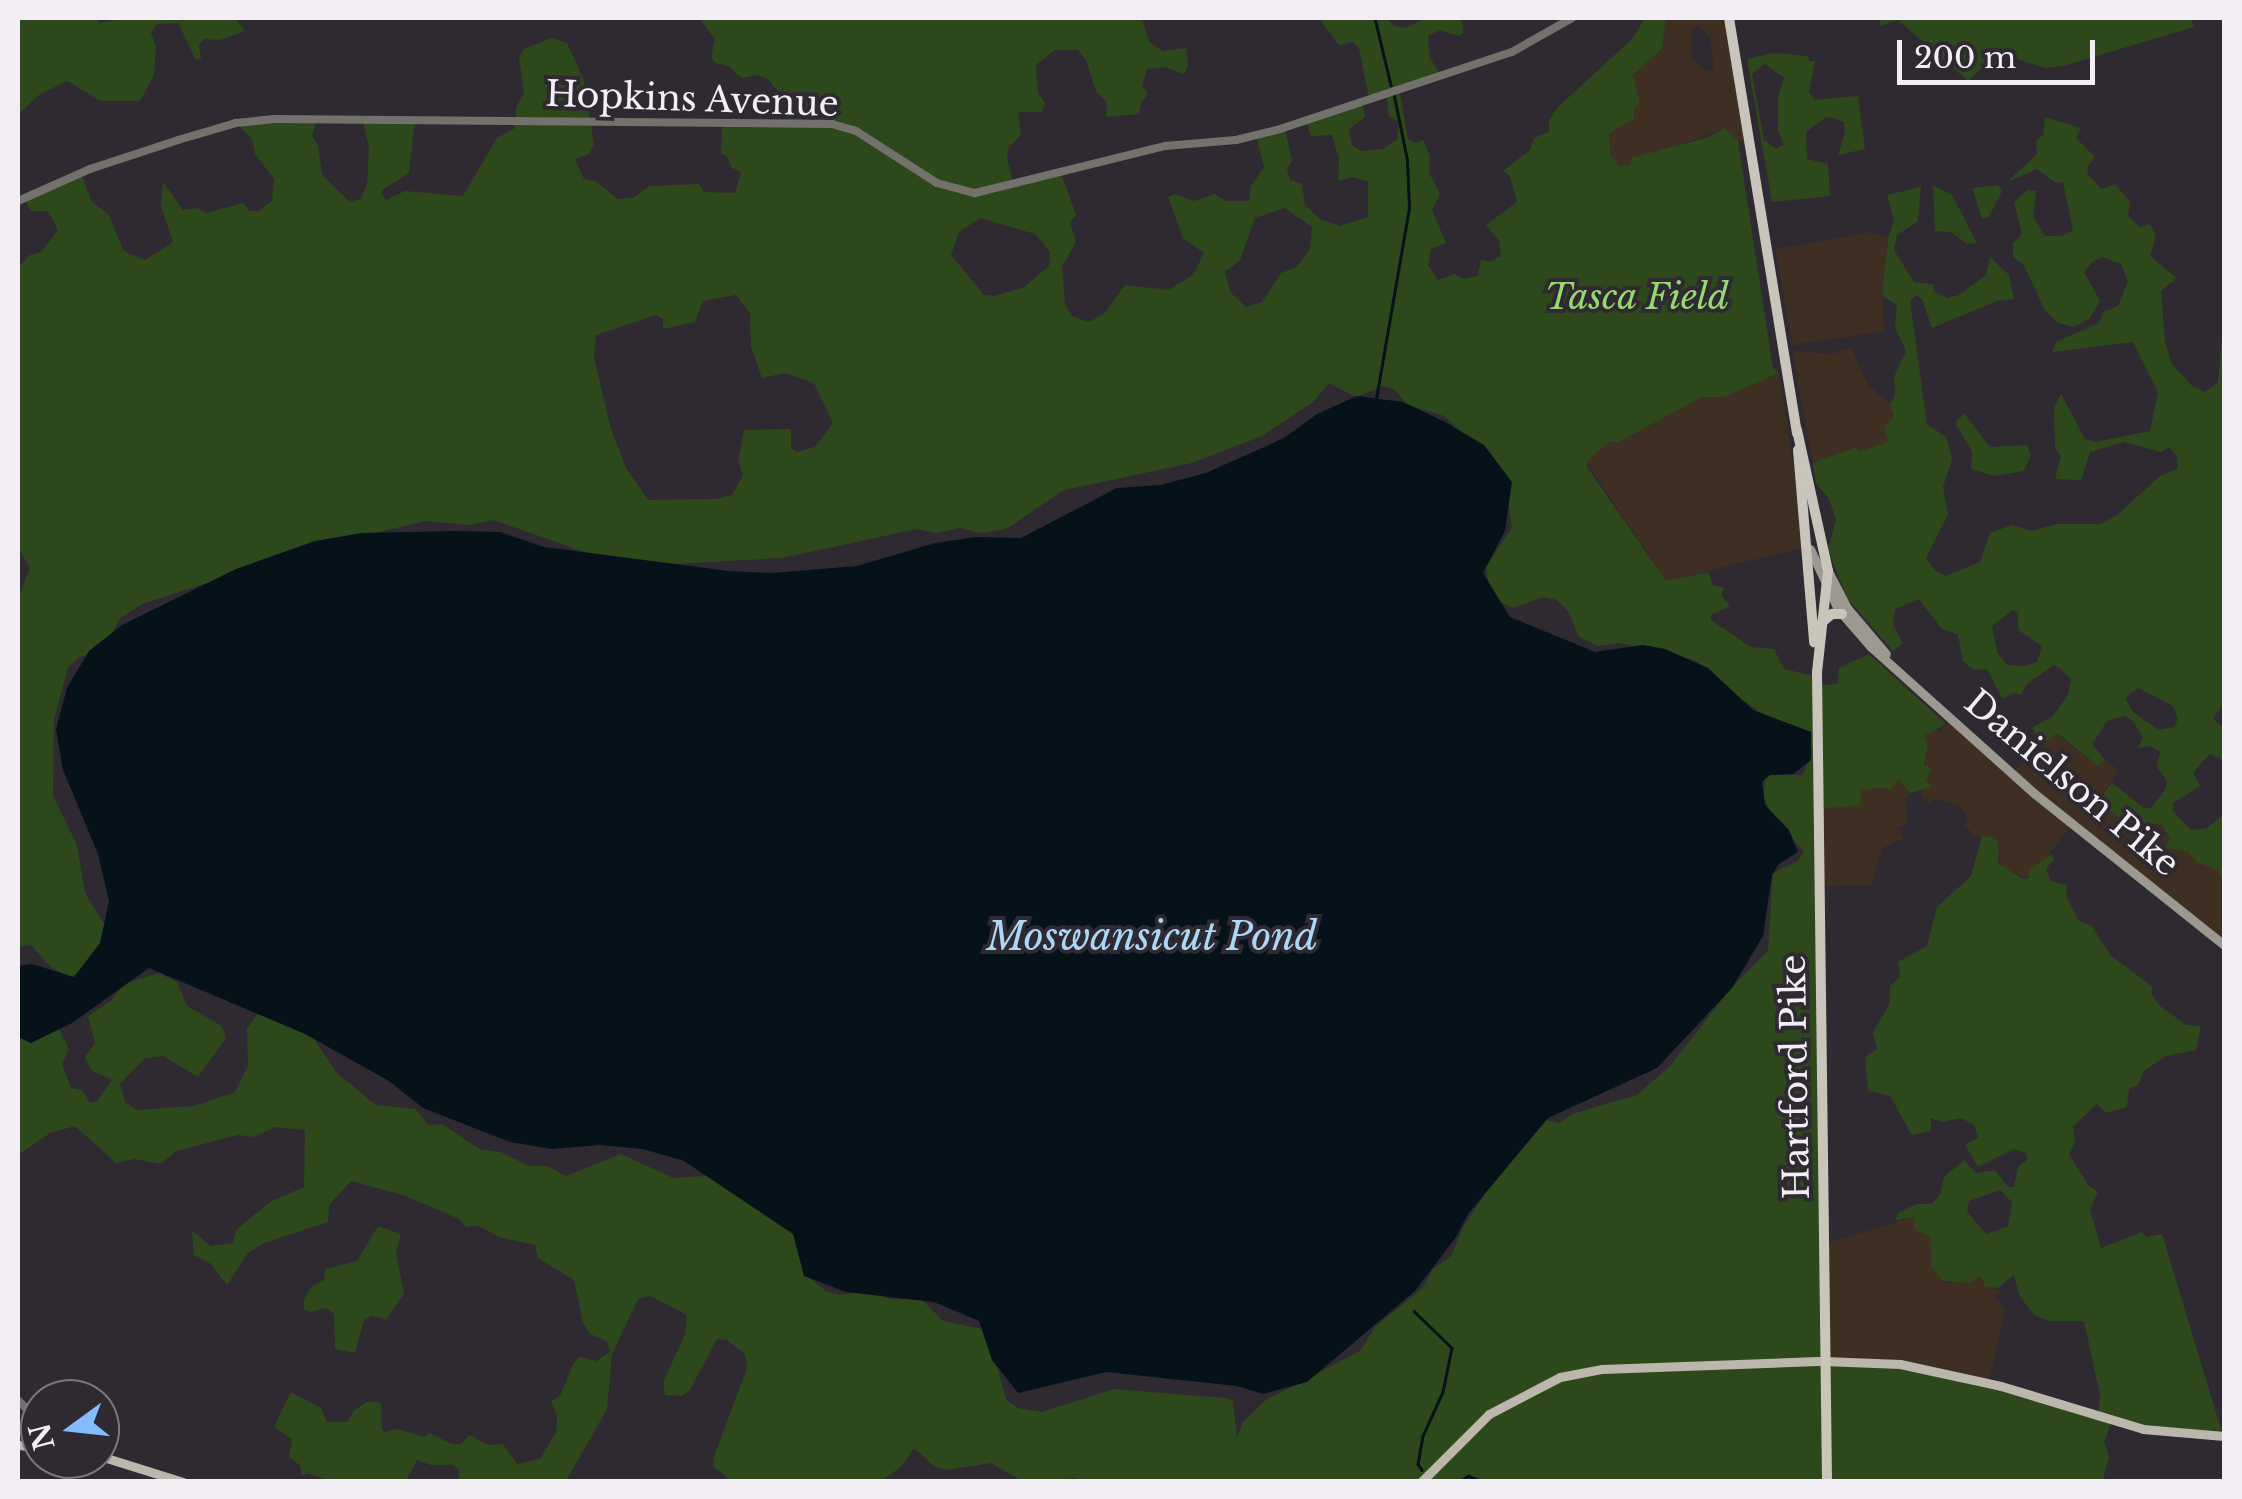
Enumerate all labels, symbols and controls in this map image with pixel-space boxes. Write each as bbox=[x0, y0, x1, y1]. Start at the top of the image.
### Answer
scale bar bbox=[1902, 20, 2100, 82]
text: 200 m bbox=[1914, 39, 2016, 76]
street label: Hopkins Avenue bbox=[544, 73, 840, 125]
park label: Tasca Field bbox=[1545, 276, 1729, 318]
street label: Danielson Pike bbox=[1956, 681, 2188, 885]
water label: Moswansicut Pond bbox=[986, 914, 1318, 960]
street label: Hartford Pike bbox=[1772, 954, 1818, 1200]
north arrow bbox=[20, 1379, 120, 1479]
text: N bbox=[22, 1419, 63, 1454]

